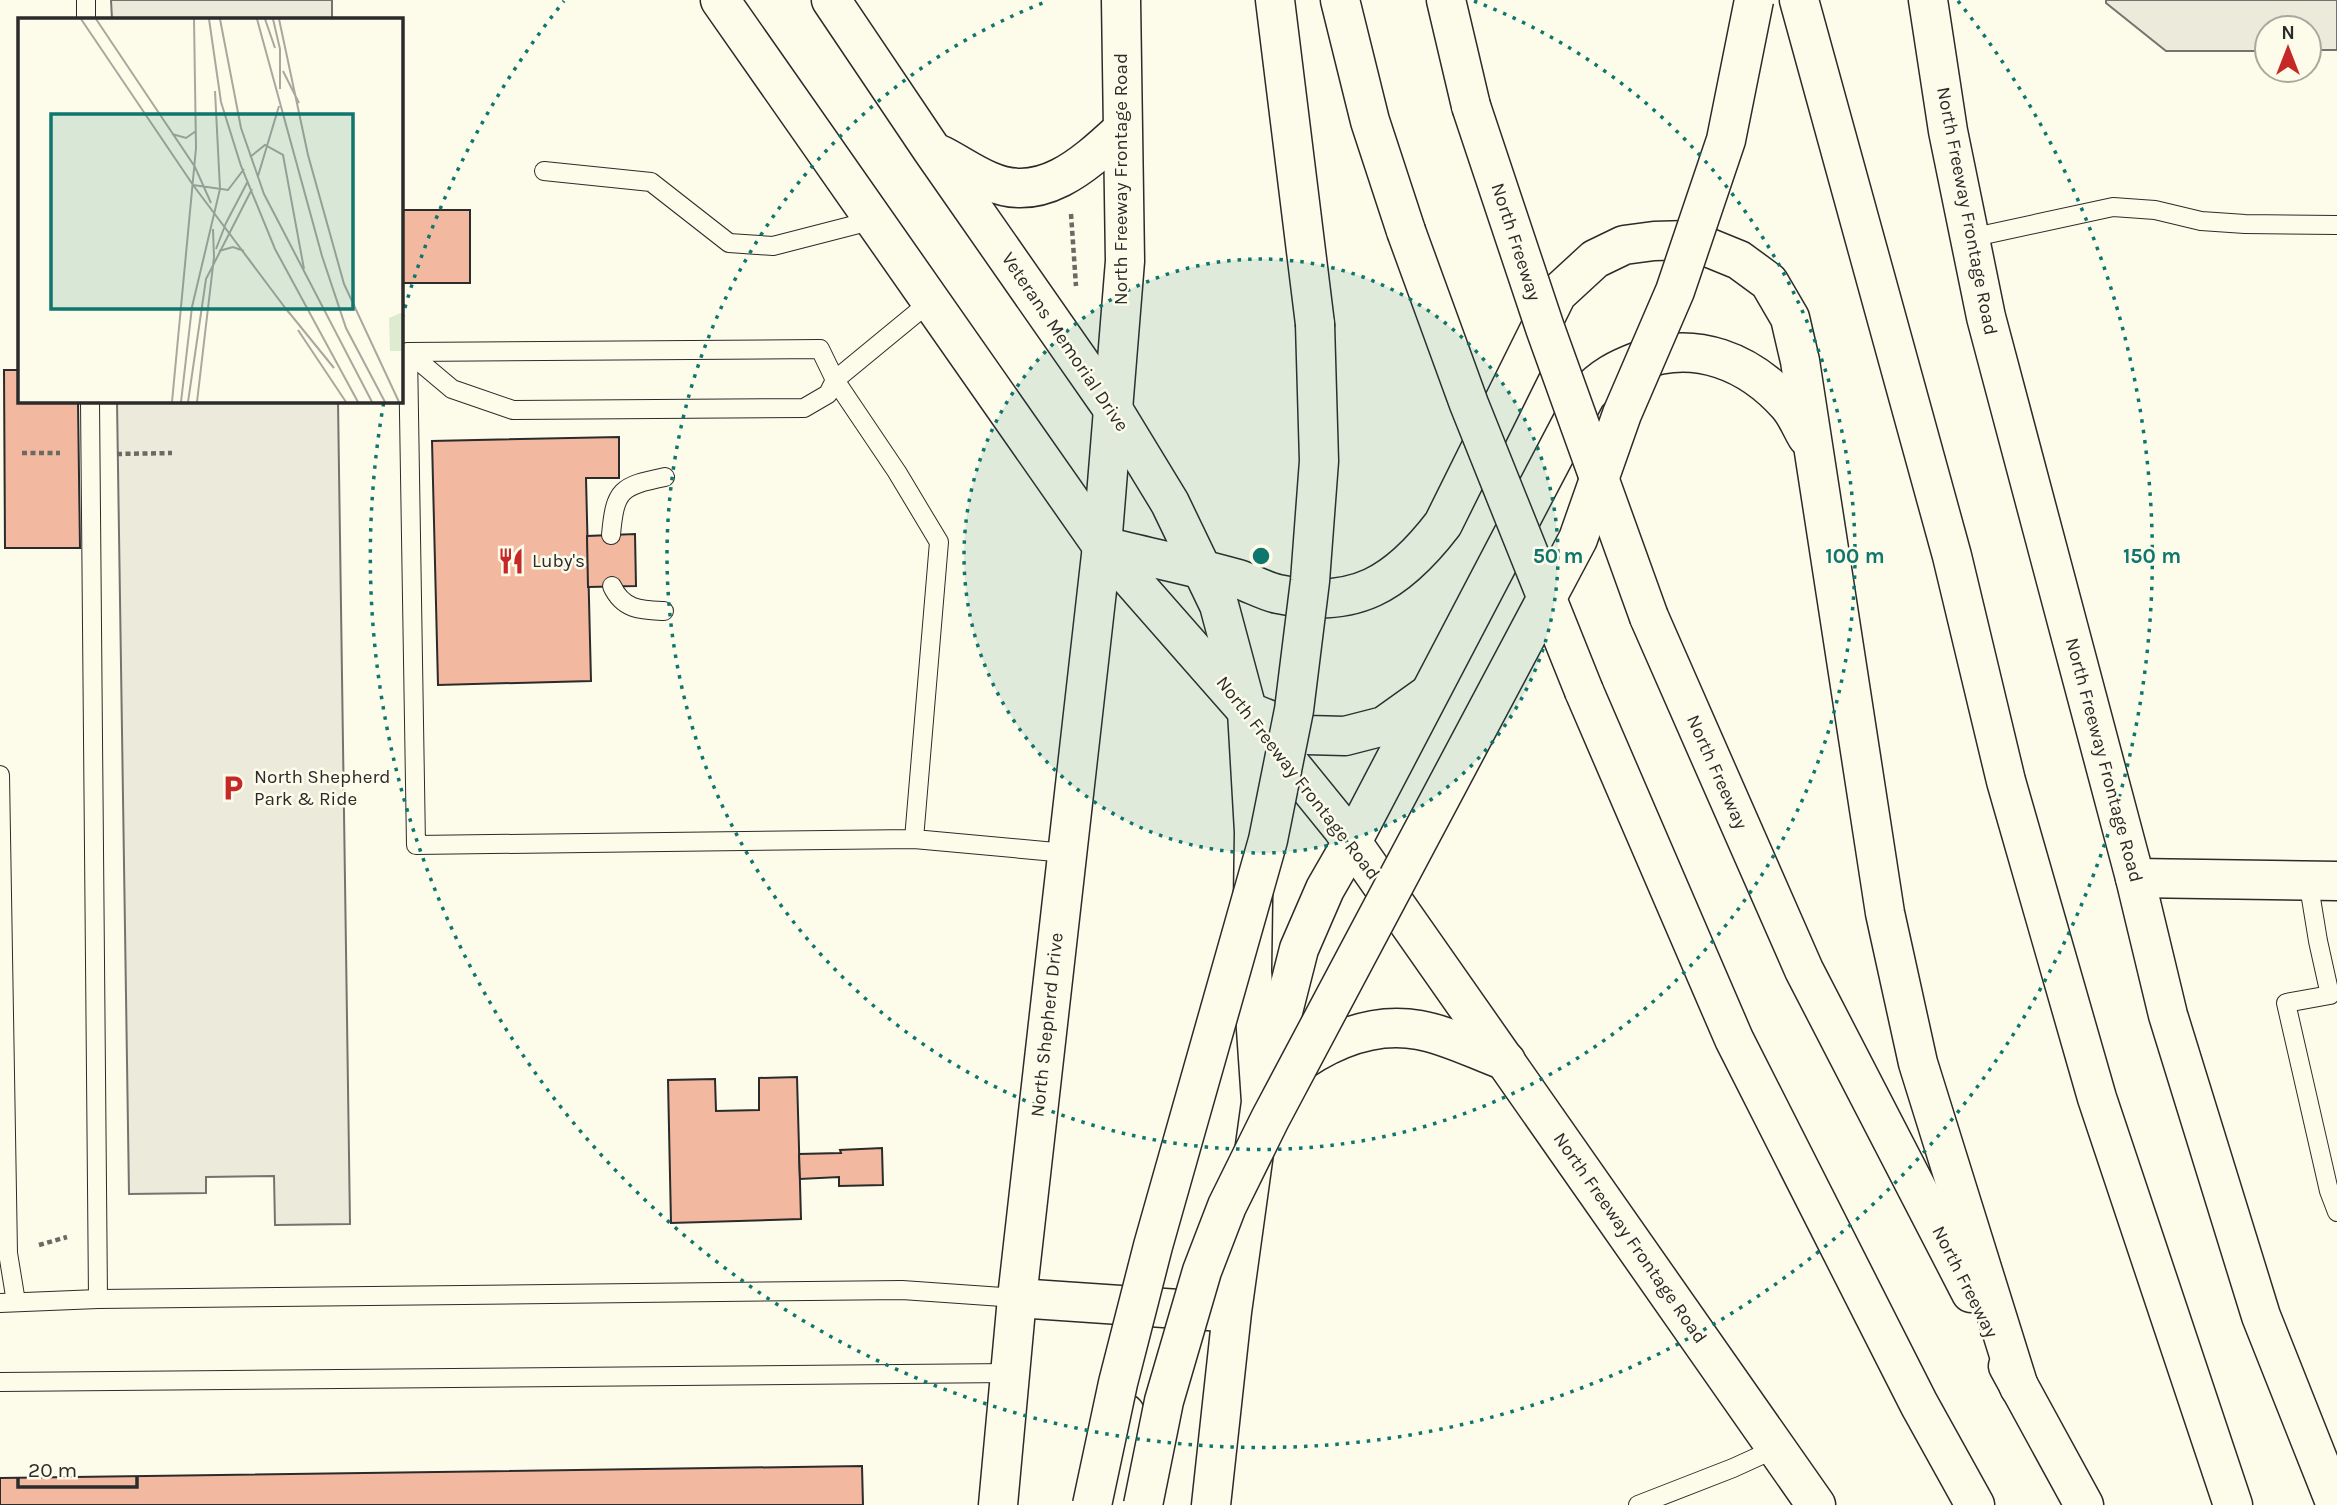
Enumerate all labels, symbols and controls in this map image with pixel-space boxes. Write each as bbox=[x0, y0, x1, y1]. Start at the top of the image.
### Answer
north arrow bbox=[2253, 14, 2323, 84]
inset map bbox=[18, 18, 402, 402]
text: N bbox=[2281, 22, 2295, 44]
street label: North Freeway Frontage Road bbox=[1110, 53, 1132, 305]
street label: North Freeway Frontage Road bbox=[1932, 85, 2002, 337]
street label: North Freeway bbox=[1487, 180, 1545, 304]
street label: Veterans Memorial Drive bbox=[997, 248, 1133, 436]
centre of rings bbox=[1249, 544, 1273, 568]
text: 50 m bbox=[1533, 544, 1583, 568]
text: 100 m bbox=[1825, 544, 1885, 568]
text: 150 m bbox=[2123, 544, 2181, 568]
restaurant icon: Luby's bbox=[496, 546, 526, 576]
place label: Luby's bbox=[532, 550, 585, 572]
street label: North Freeway Frontage Road bbox=[2061, 635, 2147, 885]
street label: North Freeway Frontage Road bbox=[1212, 672, 1384, 884]
street label: North Freeway bbox=[1682, 711, 1752, 833]
place label: North Shepherd Park & Ride bbox=[254, 766, 391, 810]
parking icon: North Shepherd Park & Ride bbox=[218, 773, 248, 803]
street label: North Shepherd Drive bbox=[1026, 932, 1068, 1118]
street label: North Freeway Frontage Road bbox=[1549, 1128, 1711, 1348]
street label: North Freeway bbox=[1927, 1222, 2003, 1342]
scale bar bbox=[18, 1446, 136, 1490]
text: 20 m bbox=[28, 1458, 77, 1482]

